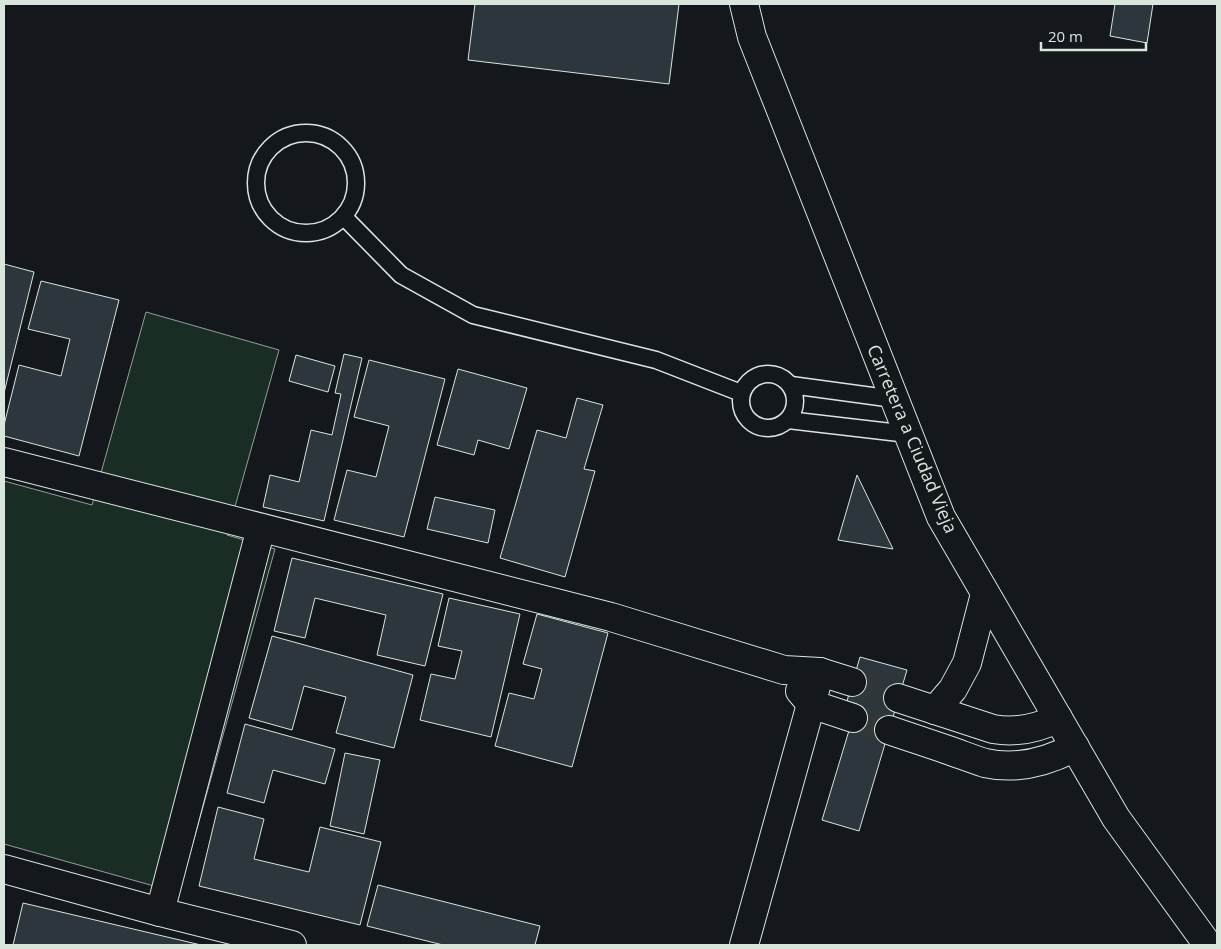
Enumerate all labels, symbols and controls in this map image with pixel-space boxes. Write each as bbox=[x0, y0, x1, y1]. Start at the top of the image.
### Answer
scale bar bbox=[1041, 20, 1146, 52]
text: 20 m bbox=[1048, 26, 1083, 46]
street label: Carretera a Ciudad Vieja bbox=[862, 341, 964, 537]

